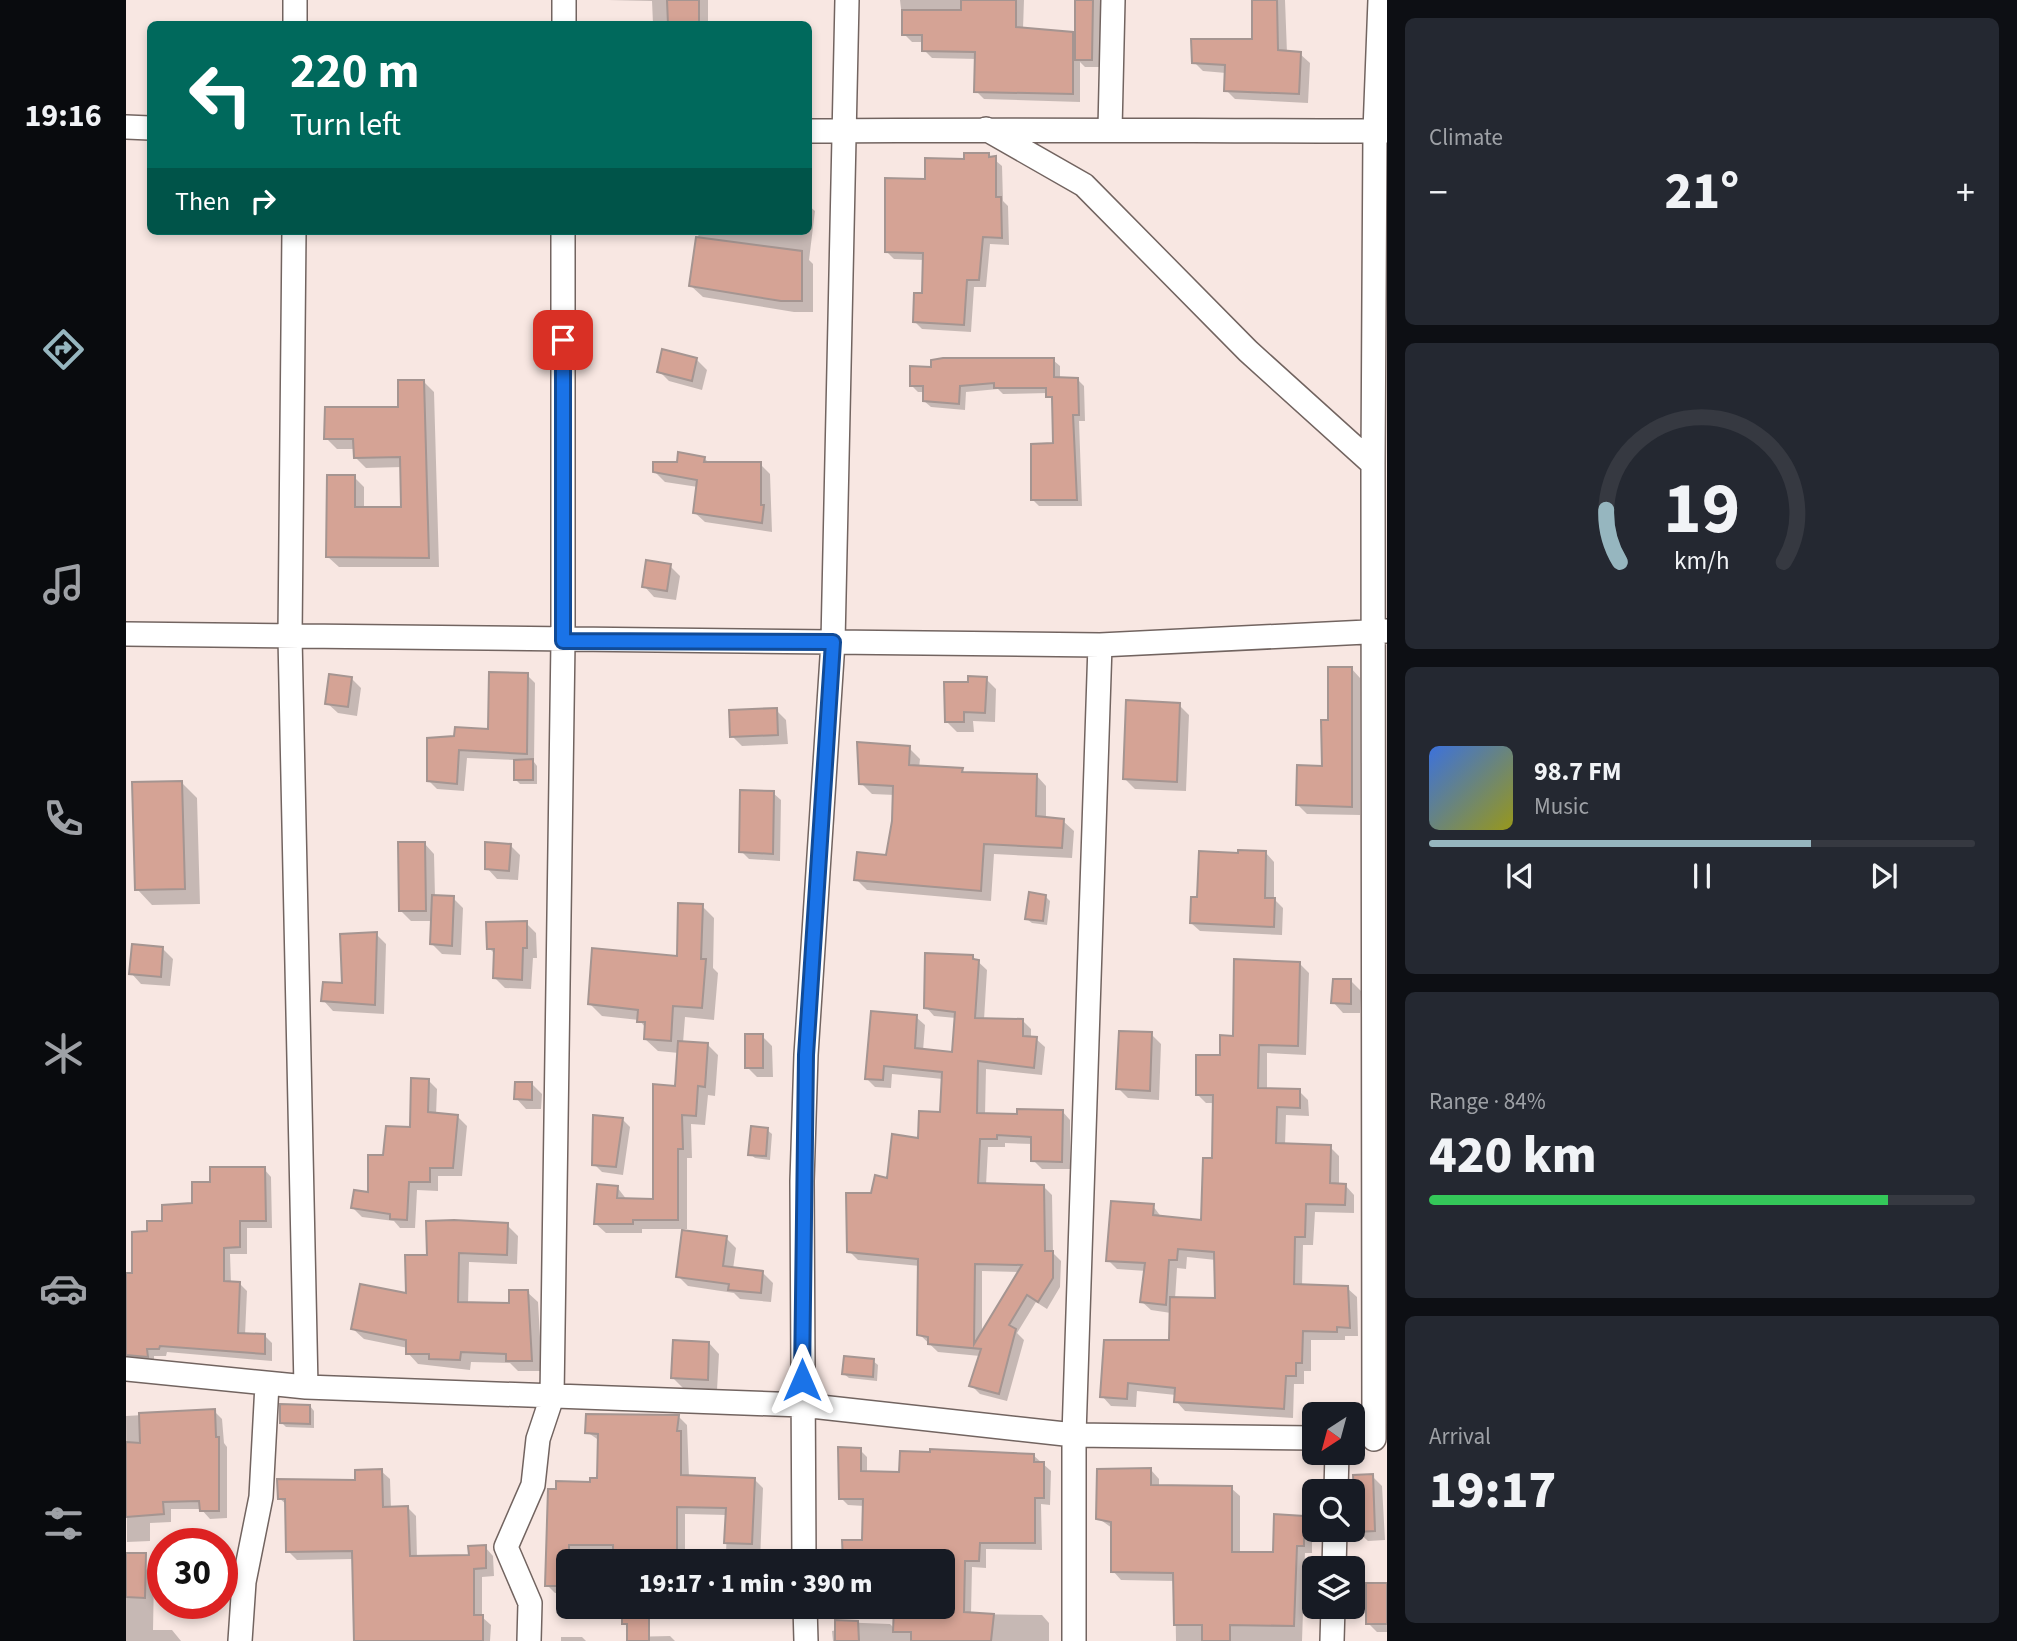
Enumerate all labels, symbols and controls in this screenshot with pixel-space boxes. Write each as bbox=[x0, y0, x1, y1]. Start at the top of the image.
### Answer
text: 220 m bbox=[290, 37, 419, 107]
icon: left bbox=[175, 49, 266, 140]
text: 19:16 bbox=[24, 93, 102, 139]
text: Turn left bbox=[290, 102, 401, 148]
text: Climate bbox=[1429, 121, 1503, 154]
text: 21° bbox=[1665, 155, 1739, 229]
text: − bbox=[1429, 166, 1448, 220]
text: + bbox=[1956, 166, 1975, 220]
icon: right bbox=[244, 182, 282, 220]
text: Then bbox=[175, 183, 230, 220]
pin bbox=[533, 310, 593, 370]
icon: arrive bbox=[544, 321, 582, 359]
icon: directions bbox=[39, 325, 88, 374]
text: 19 bbox=[1664, 457, 1740, 561]
text: km/h bbox=[1674, 543, 1730, 579]
icon: music bbox=[39, 560, 88, 609]
text: 98.7 FM bbox=[1534, 753, 1622, 790]
text: Music bbox=[1534, 790, 1589, 823]
icon: phone bbox=[39, 794, 88, 843]
icon: previous bbox=[1501, 857, 1539, 895]
icon: pause bbox=[1683, 857, 1721, 895]
icon: next bbox=[1865, 857, 1903, 895]
icon: climate bbox=[39, 1029, 88, 1078]
text: Range · 84% bbox=[1429, 1085, 1546, 1118]
text: 420 km bbox=[1429, 1119, 1597, 1193]
icon: car bbox=[39, 1264, 88, 1313]
position arrow bbox=[765, 1343, 839, 1417]
north arrow bbox=[1302, 1402, 1365, 1465]
map controls bbox=[1302, 1402, 1365, 1619]
text: Arrival bbox=[1429, 1420, 1491, 1453]
text: 19:17 bbox=[1429, 1454, 1556, 1528]
button: search bbox=[1302, 1479, 1365, 1542]
icon: filters bbox=[39, 1499, 88, 1548]
speed limit sign: 30 bbox=[147, 1528, 238, 1619]
button: layers bbox=[1302, 1556, 1365, 1619]
text: 19:17 · 1 min · 390 m bbox=[639, 1565, 872, 1602]

